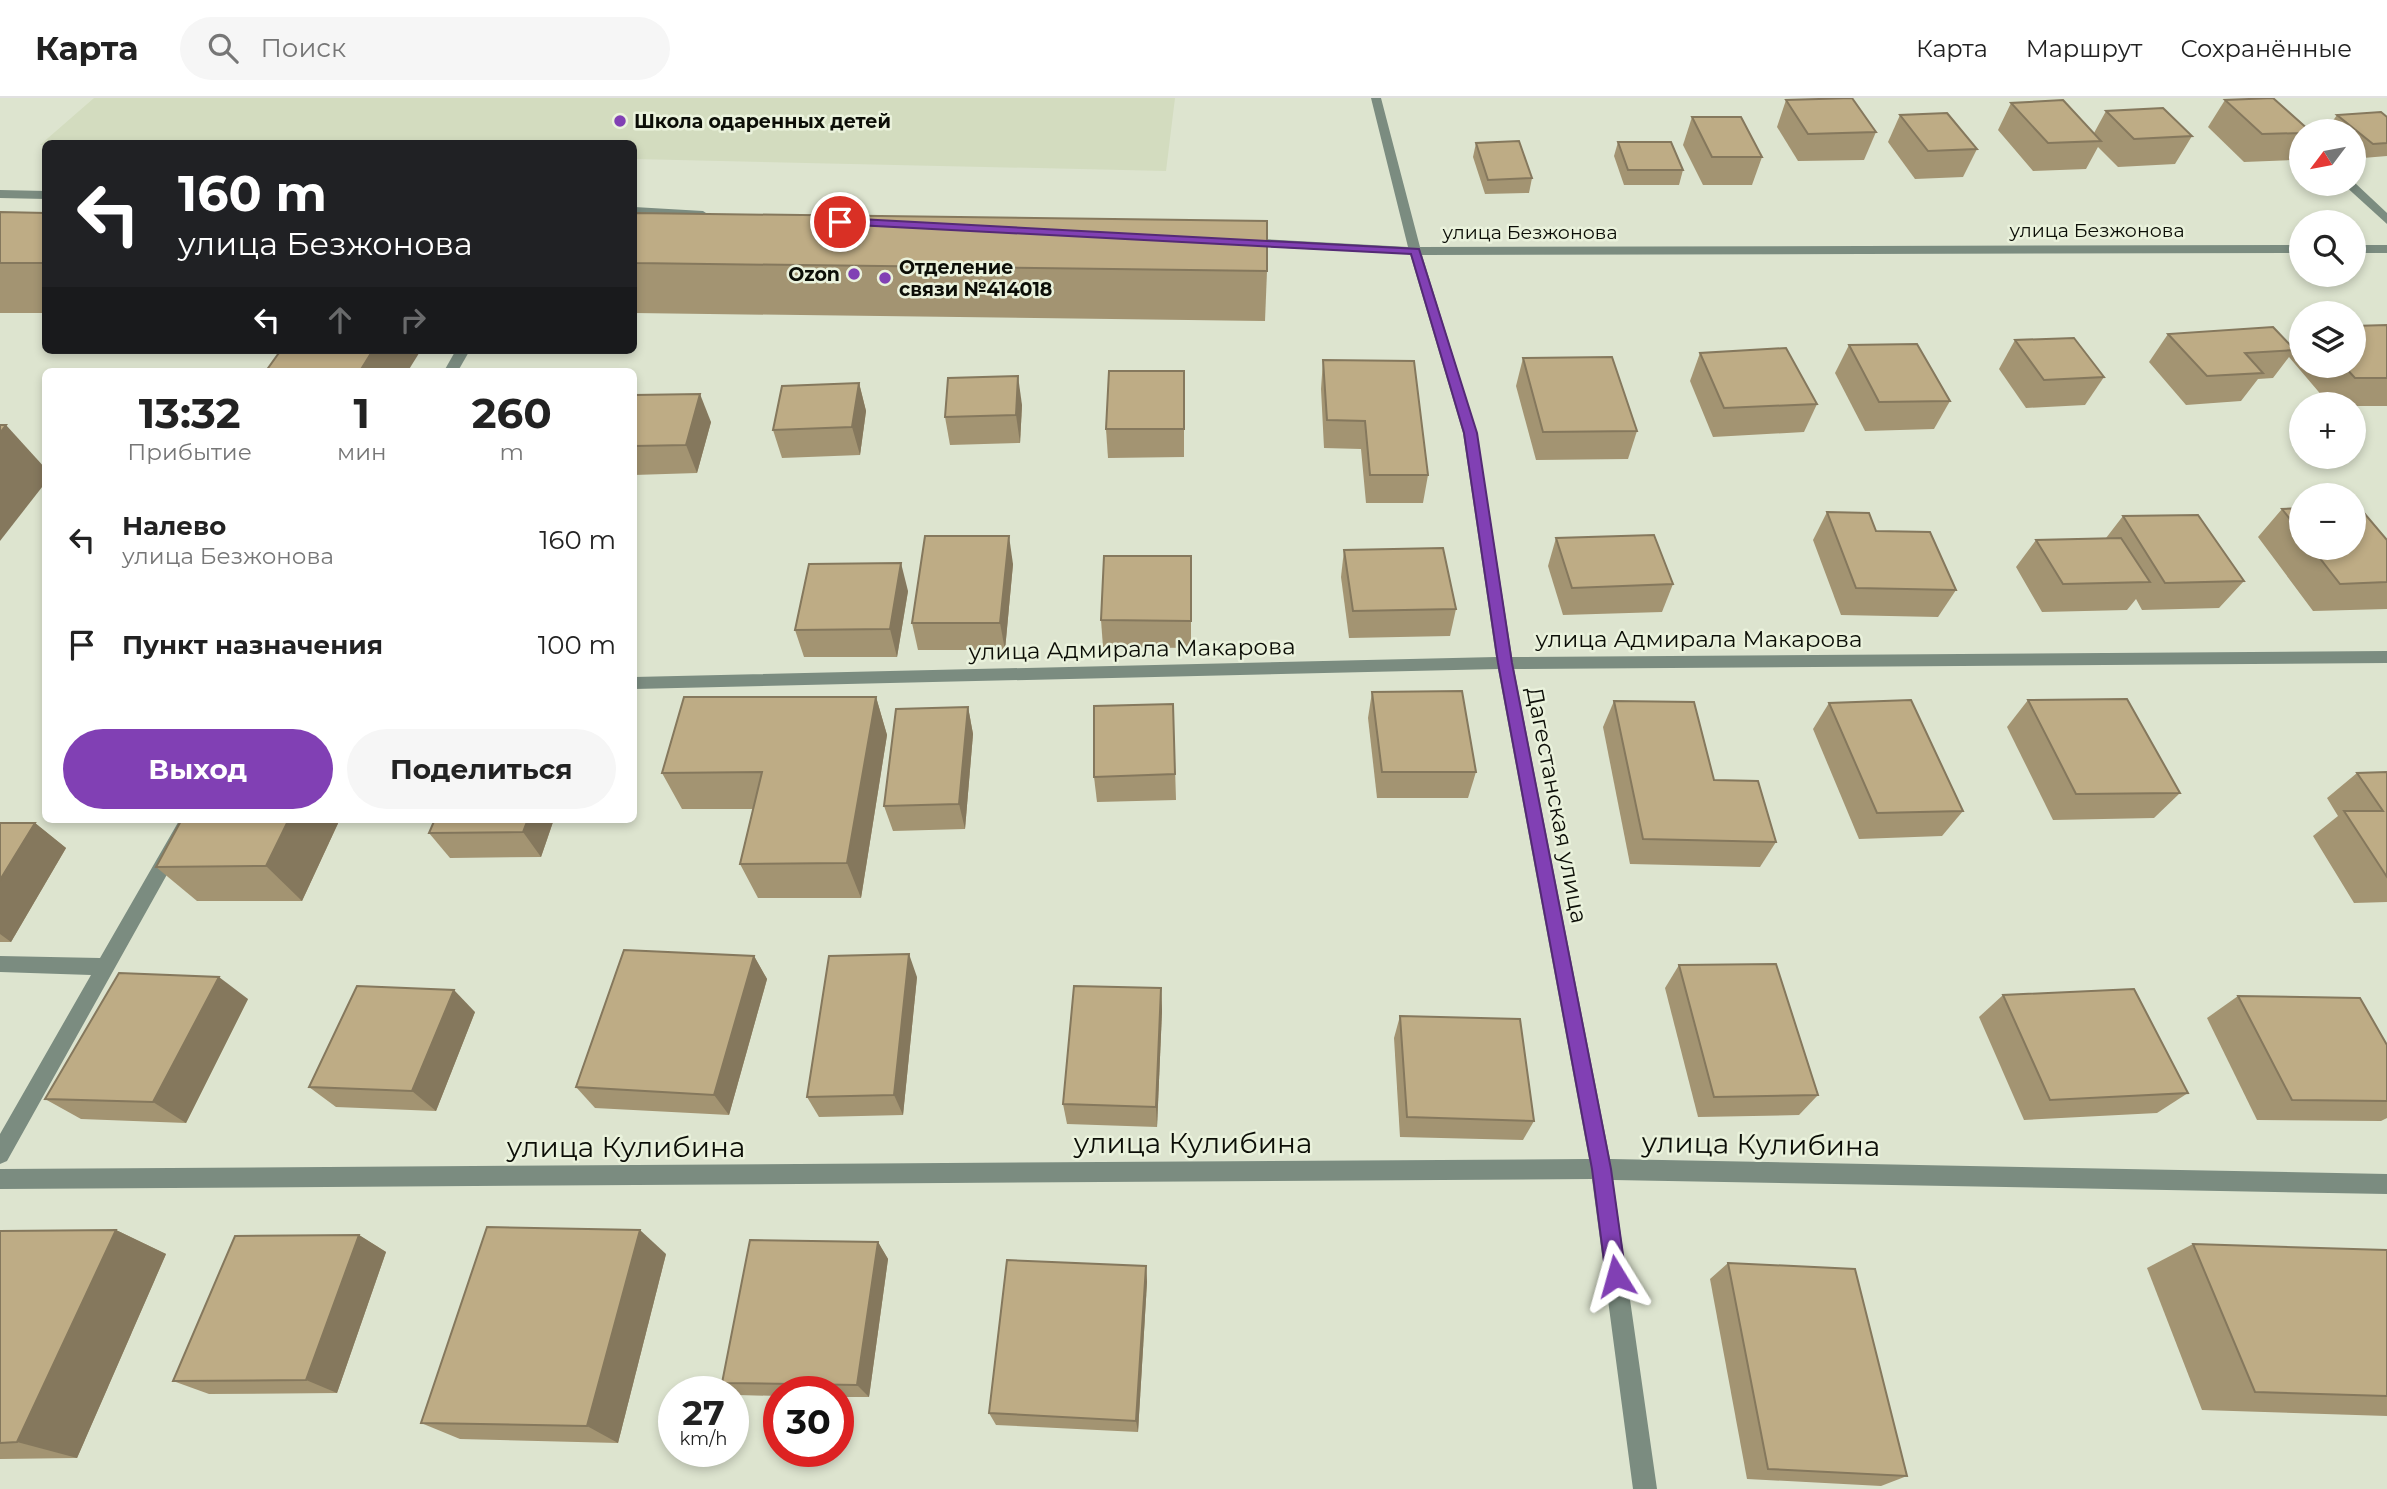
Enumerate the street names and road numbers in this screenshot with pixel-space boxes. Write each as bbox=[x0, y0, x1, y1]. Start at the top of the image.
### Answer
street label: улица Безжонова bbox=[2009, 219, 2184, 242]
street label: улица Безжонова bbox=[1442, 221, 1617, 244]
street label: улица Адмирала Макарова bbox=[1535, 625, 1862, 653]
street label: улица Адмирала Макарова bbox=[967, 632, 1296, 666]
street label: Дагестанская улица bbox=[1520, 685, 1594, 925]
street label: улица Кулибина bbox=[1640, 1125, 1881, 1163]
street label: улица Кулибина bbox=[1073, 1126, 1312, 1160]
street label: улица Кулибина bbox=[506, 1130, 745, 1164]

